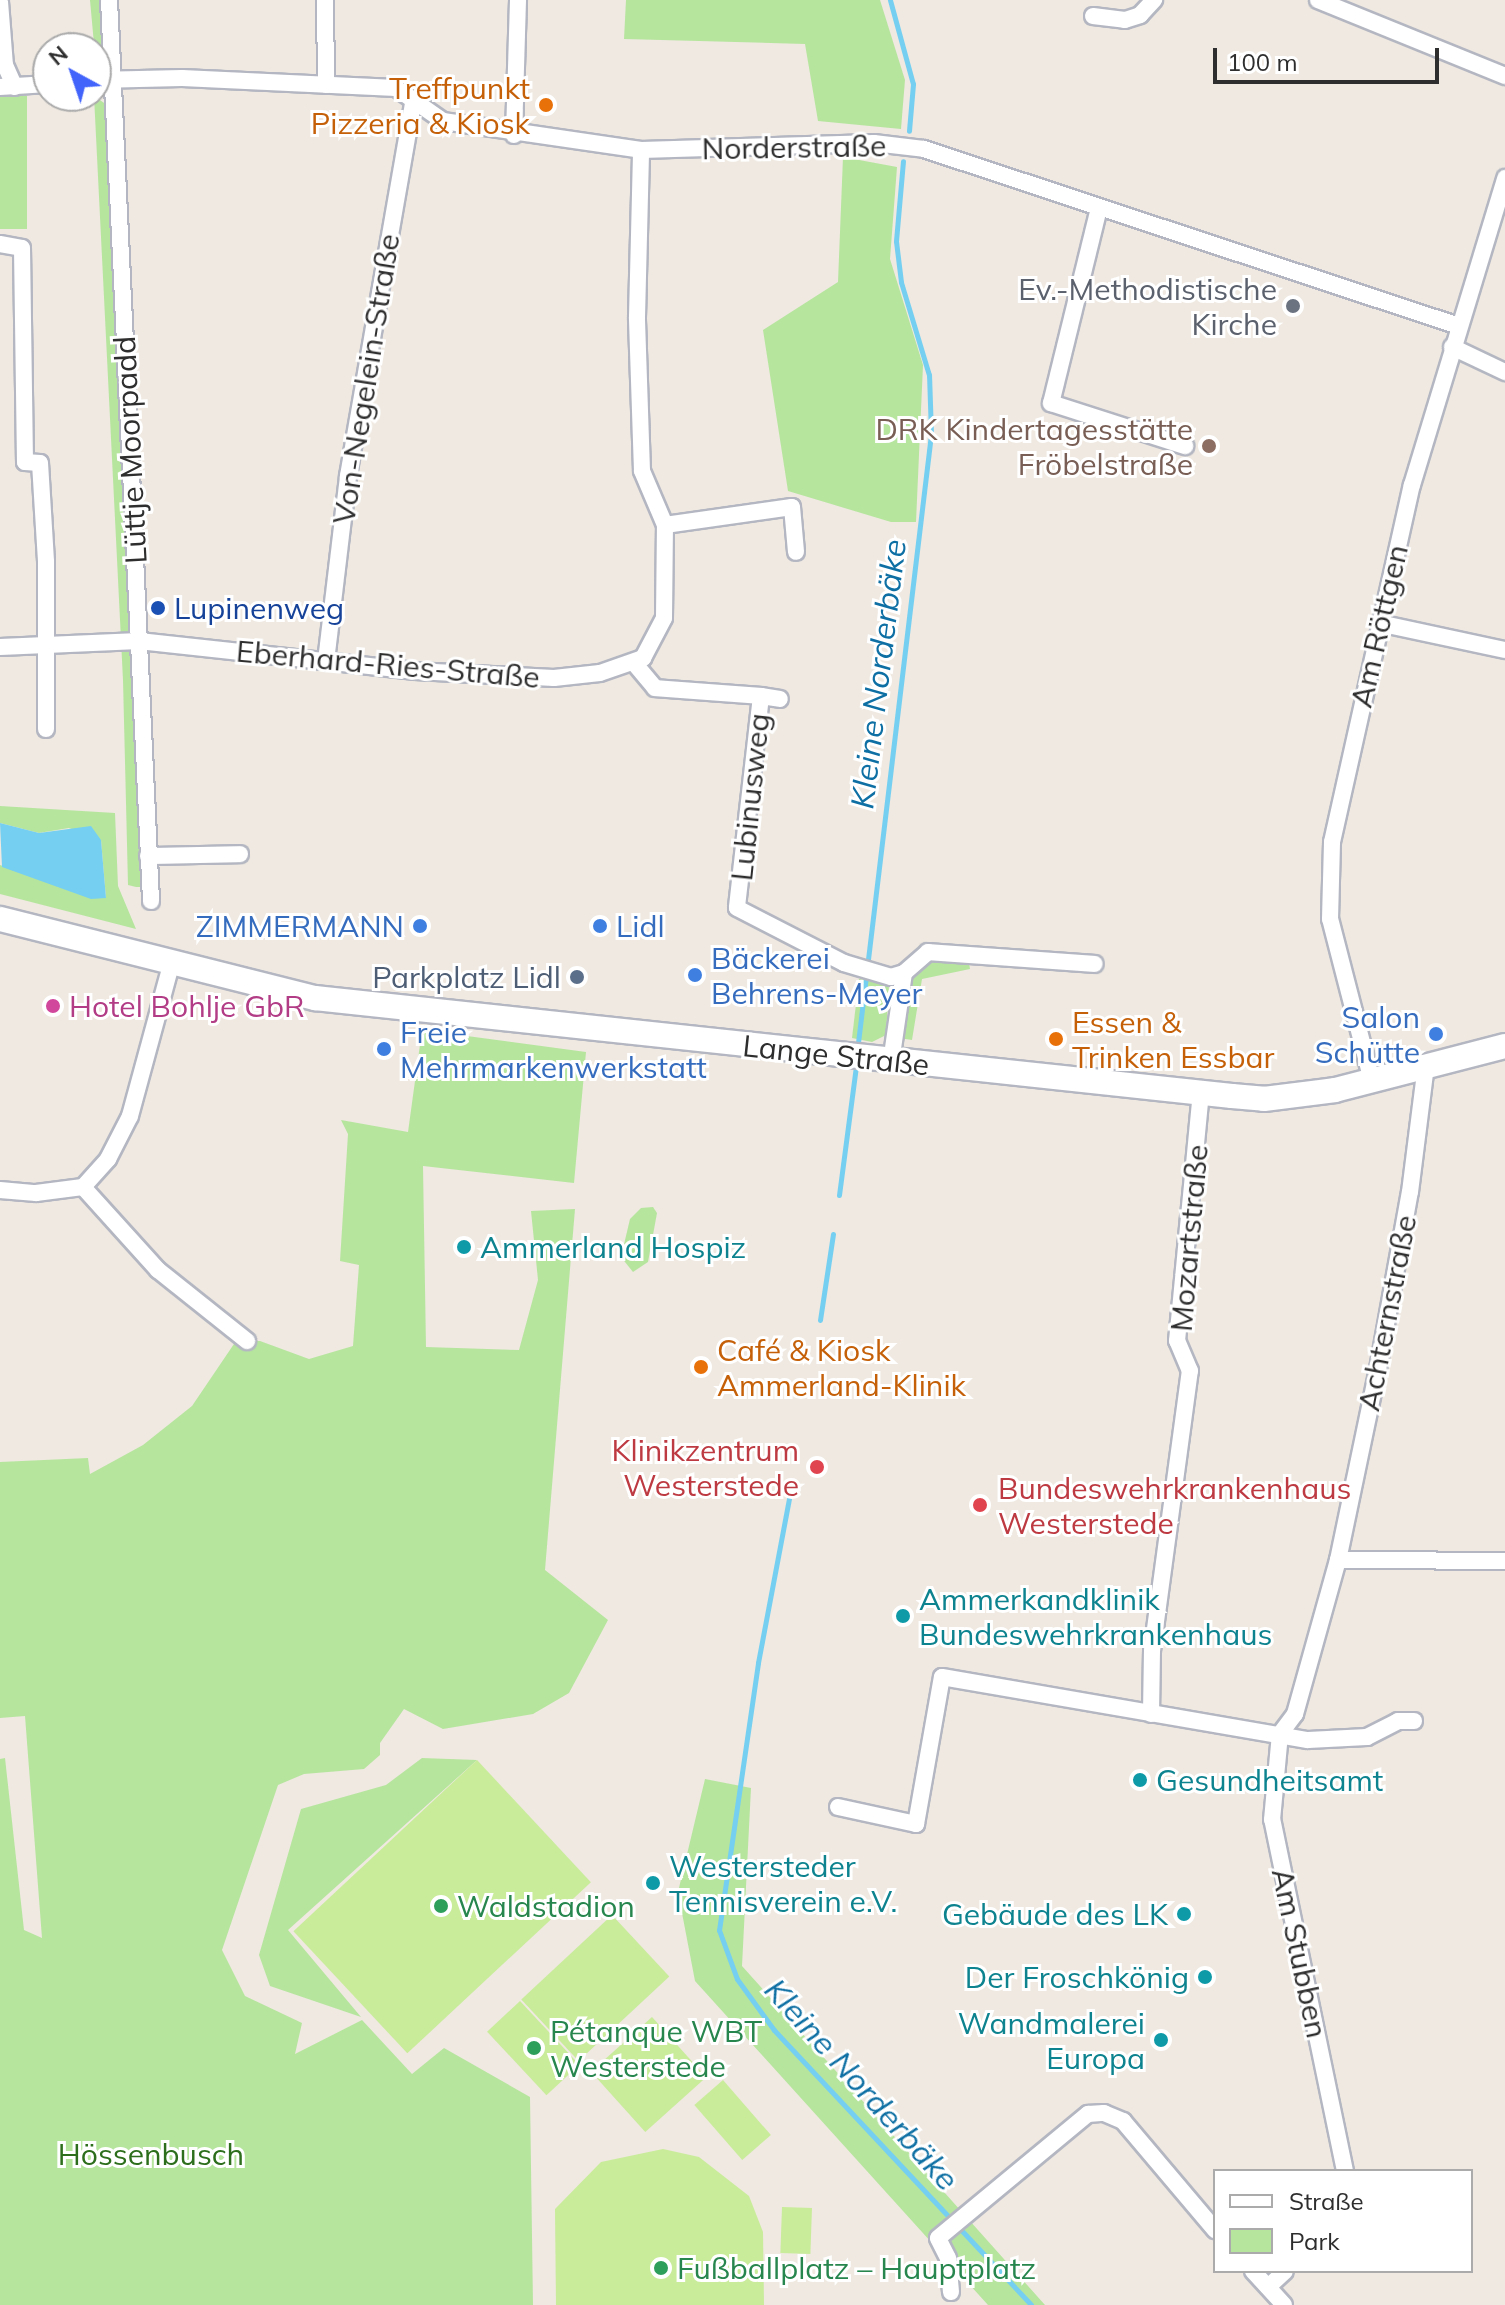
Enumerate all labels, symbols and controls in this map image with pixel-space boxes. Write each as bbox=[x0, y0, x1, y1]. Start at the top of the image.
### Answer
north arrow bbox=[32, 32, 112, 112]
scale bar bbox=[1217, 32, 1443, 82]
text: N bbox=[42, 39, 73, 71]
text: 100 m bbox=[1227, 47, 1298, 77]
place label: Treffpunkt Pizzeria & Kiosk bbox=[311, 70, 530, 140]
marker: Treffpunkt Pizzeria & Kiosk bbox=[537, 96, 555, 114]
street label: Norderstraße bbox=[701, 127, 887, 167]
street label: Von-Negelein-Straße bbox=[325, 231, 407, 527]
place label: Ev.-Methodistische Kirche bbox=[1018, 271, 1277, 342]
marker: Ev.-Methodistische Kirche bbox=[1284, 297, 1302, 315]
street label: Lüttje Moorpadd bbox=[106, 335, 154, 565]
place label: DRK Kindertagesstätte Fröbelstraße bbox=[875, 411, 1193, 482]
marker: DRK Kindertagesstätte Fröbelstraße bbox=[1200, 437, 1218, 455]
water label: Kleine Norderbäke bbox=[842, 537, 914, 811]
street label: Am Röttgen bbox=[1343, 541, 1415, 711]
place label: Lupinenweg bbox=[174, 590, 344, 626]
marker: Lupinenweg bbox=[149, 599, 167, 617]
street label: Eberhard-Ries-Straße bbox=[235, 633, 541, 695]
street label: Lubinusweg bbox=[723, 711, 777, 883]
place label: ZIMMERMANN bbox=[196, 908, 404, 944]
place label: Lidl bbox=[616, 908, 665, 944]
marker: ZIMMERMANN bbox=[411, 917, 429, 935]
marker: Lidl bbox=[591, 917, 609, 935]
place label: Bäckerei Behrens-Meyer bbox=[711, 940, 922, 1010]
place label: Parkplatz Lidl bbox=[372, 959, 561, 995]
marker: Bäckerei Behrens-Meyer bbox=[686, 966, 704, 984]
marker: Parkplatz Lidl bbox=[568, 968, 586, 986]
place label: Hotel Bohlje GbR bbox=[69, 988, 305, 1024]
marker: Hotel Bohlje GbR bbox=[44, 997, 62, 1015]
place label: Salon Schütte bbox=[1315, 999, 1420, 1070]
place label: Essen & Trinken Essbar bbox=[1072, 1004, 1274, 1074]
place label: Freie Mehrmarkenwerkstatt bbox=[400, 1014, 707, 1084]
marker: Salon Schütte bbox=[1427, 1025, 1445, 1043]
street label: Lange Straße bbox=[741, 1027, 931, 1083]
marker: Essen & Trinken Essbar bbox=[1047, 1030, 1065, 1048]
marker: Freie Mehrmarkenwerkstatt bbox=[375, 1040, 393, 1058]
street label: Mozartstraße bbox=[1163, 1143, 1215, 1333]
street label: Achternstraße bbox=[1350, 1212, 1424, 1414]
place label: Ammerland Hospiz bbox=[480, 1229, 746, 1265]
marker: Ammerland Hospiz bbox=[455, 1238, 473, 1256]
place label: Café & Kiosk Ammerland-Klinik bbox=[717, 1332, 966, 1402]
marker: Café & Kiosk Ammerland-Klinik bbox=[692, 1358, 710, 1376]
place label: Klinikzentrum Westerstede bbox=[611, 1432, 799, 1502]
marker: Klinikzentrum Westerstede bbox=[806, 1456, 828, 1478]
place label: Bundeswehrkrankenhaus Westerstede bbox=[998, 1470, 1351, 1540]
marker: Bundeswehrkrankenhaus Westerstede bbox=[969, 1494, 991, 1516]
place label: Ammerkandklinik Bundeswehrkrankenhaus bbox=[919, 1581, 1272, 1652]
marker: Ammerkandklinik Bundeswehrkrankenhaus bbox=[894, 1607, 912, 1625]
place label: Gesundheitsamt bbox=[1156, 1762, 1383, 1798]
marker: Gesundheitsamt bbox=[1131, 1771, 1149, 1789]
place label: Westersteder Tennisverein e.V. bbox=[669, 1848, 897, 1918]
street label: Am Stubben bbox=[1264, 1865, 1336, 2041]
marker: Westersteder Tennisverein e.V. bbox=[644, 1874, 662, 1892]
place label: Waldstadion bbox=[457, 1888, 635, 1924]
place label: Gebäude des LK bbox=[942, 1896, 1168, 1932]
marker: Waldstadion bbox=[432, 1897, 450, 1915]
marker: Gebäude des LK bbox=[1175, 1905, 1193, 1923]
place label: Der Froschkönig bbox=[965, 1959, 1189, 1995]
marker: Der Froschkönig bbox=[1196, 1968, 1214, 1986]
water label: Kleine Norderbäke bbox=[757, 1970, 967, 2198]
place label: Wandmalerei Europa bbox=[958, 2005, 1145, 2076]
place label: Pétanque WBT Westerstede bbox=[550, 2013, 762, 2084]
marker: Wandmalerei Europa bbox=[1152, 2031, 1170, 2049]
marker: Pétanque WBT Westerstede bbox=[525, 2039, 543, 2057]
park label: Hössenbusch bbox=[58, 2136, 244, 2172]
legend bbox=[1213, 2169, 1473, 2273]
text: Straße bbox=[1289, 2186, 1364, 2216]
text: Park bbox=[1289, 2226, 1340, 2256]
place label: Fußballplatz – Hauptplatz bbox=[677, 2250, 1036, 2286]
marker: Fußballplatz – Hauptplatz bbox=[652, 2259, 670, 2277]

